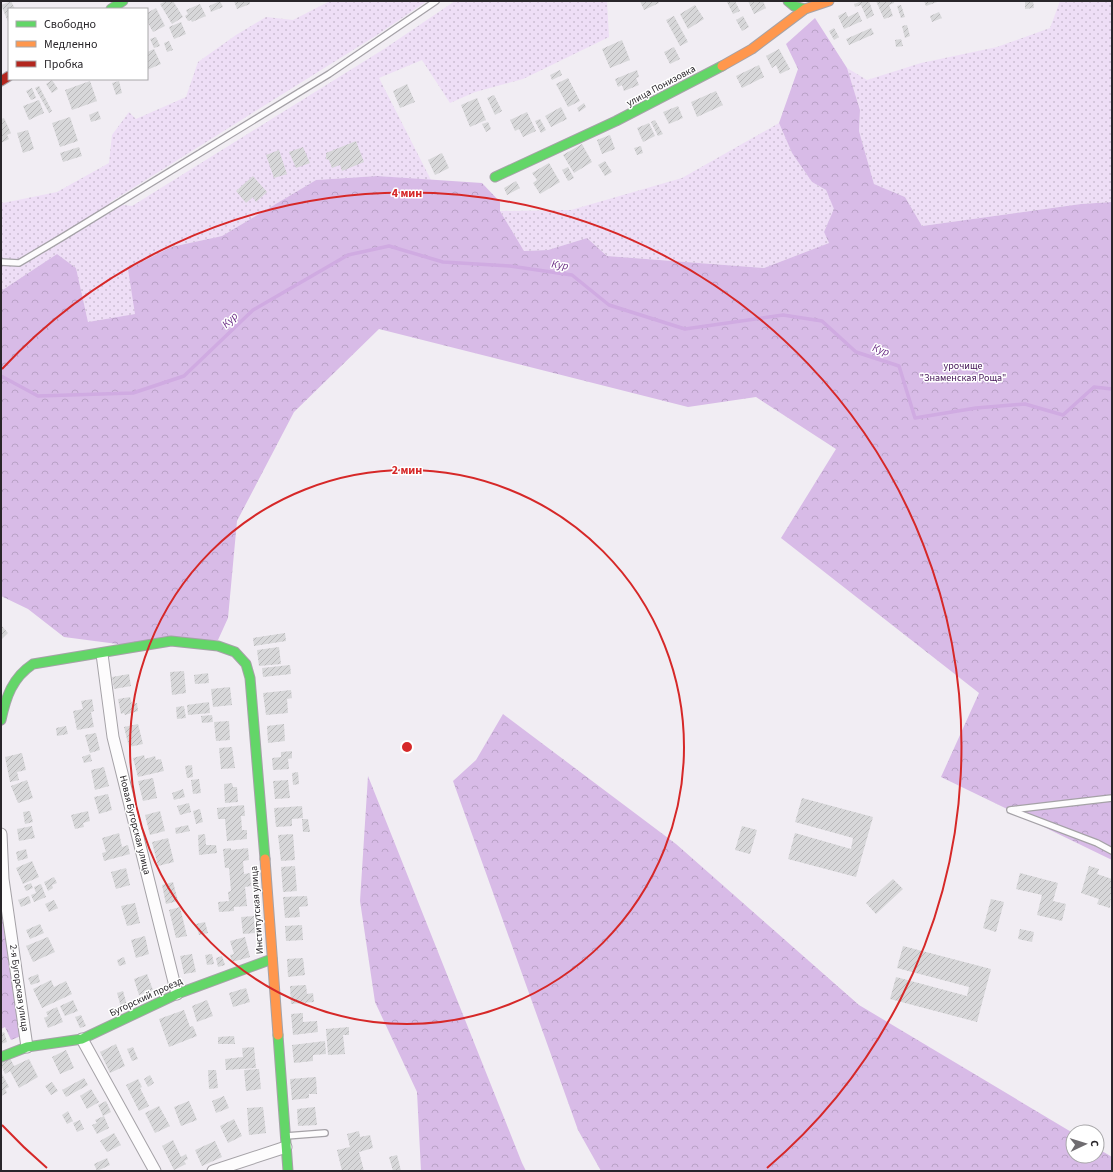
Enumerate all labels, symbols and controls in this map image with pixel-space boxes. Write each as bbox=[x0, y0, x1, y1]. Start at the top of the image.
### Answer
legend bbox=[8, 8, 148, 80]
text: Свободно bbox=[44, 16, 96, 33]
text: Медленно bbox=[44, 36, 98, 53]
text: Пробка bbox=[44, 56, 83, 73]
street label: улица Понизовка bbox=[624, 62, 698, 110]
text: 4 мин bbox=[392, 185, 422, 202]
water label: Кур bbox=[550, 256, 570, 274]
water label: Кур bbox=[219, 309, 241, 331]
water label: Кур bbox=[871, 340, 892, 360]
park label: урочище "Знаменская Роща" bbox=[920, 359, 1006, 385]
text: 2 мин bbox=[392, 462, 422, 479]
centre of rings bbox=[400, 740, 414, 754]
street label: Новая Бугорская улица bbox=[116, 774, 154, 876]
street label: Институтская улица bbox=[247, 865, 267, 955]
street label: 2-я Бугорская улица bbox=[6, 943, 32, 1033]
street label: Бугорский проезд bbox=[107, 974, 185, 1020]
north arrow bbox=[1065, 1124, 1105, 1164]
text: С bbox=[1087, 1140, 1102, 1148]

